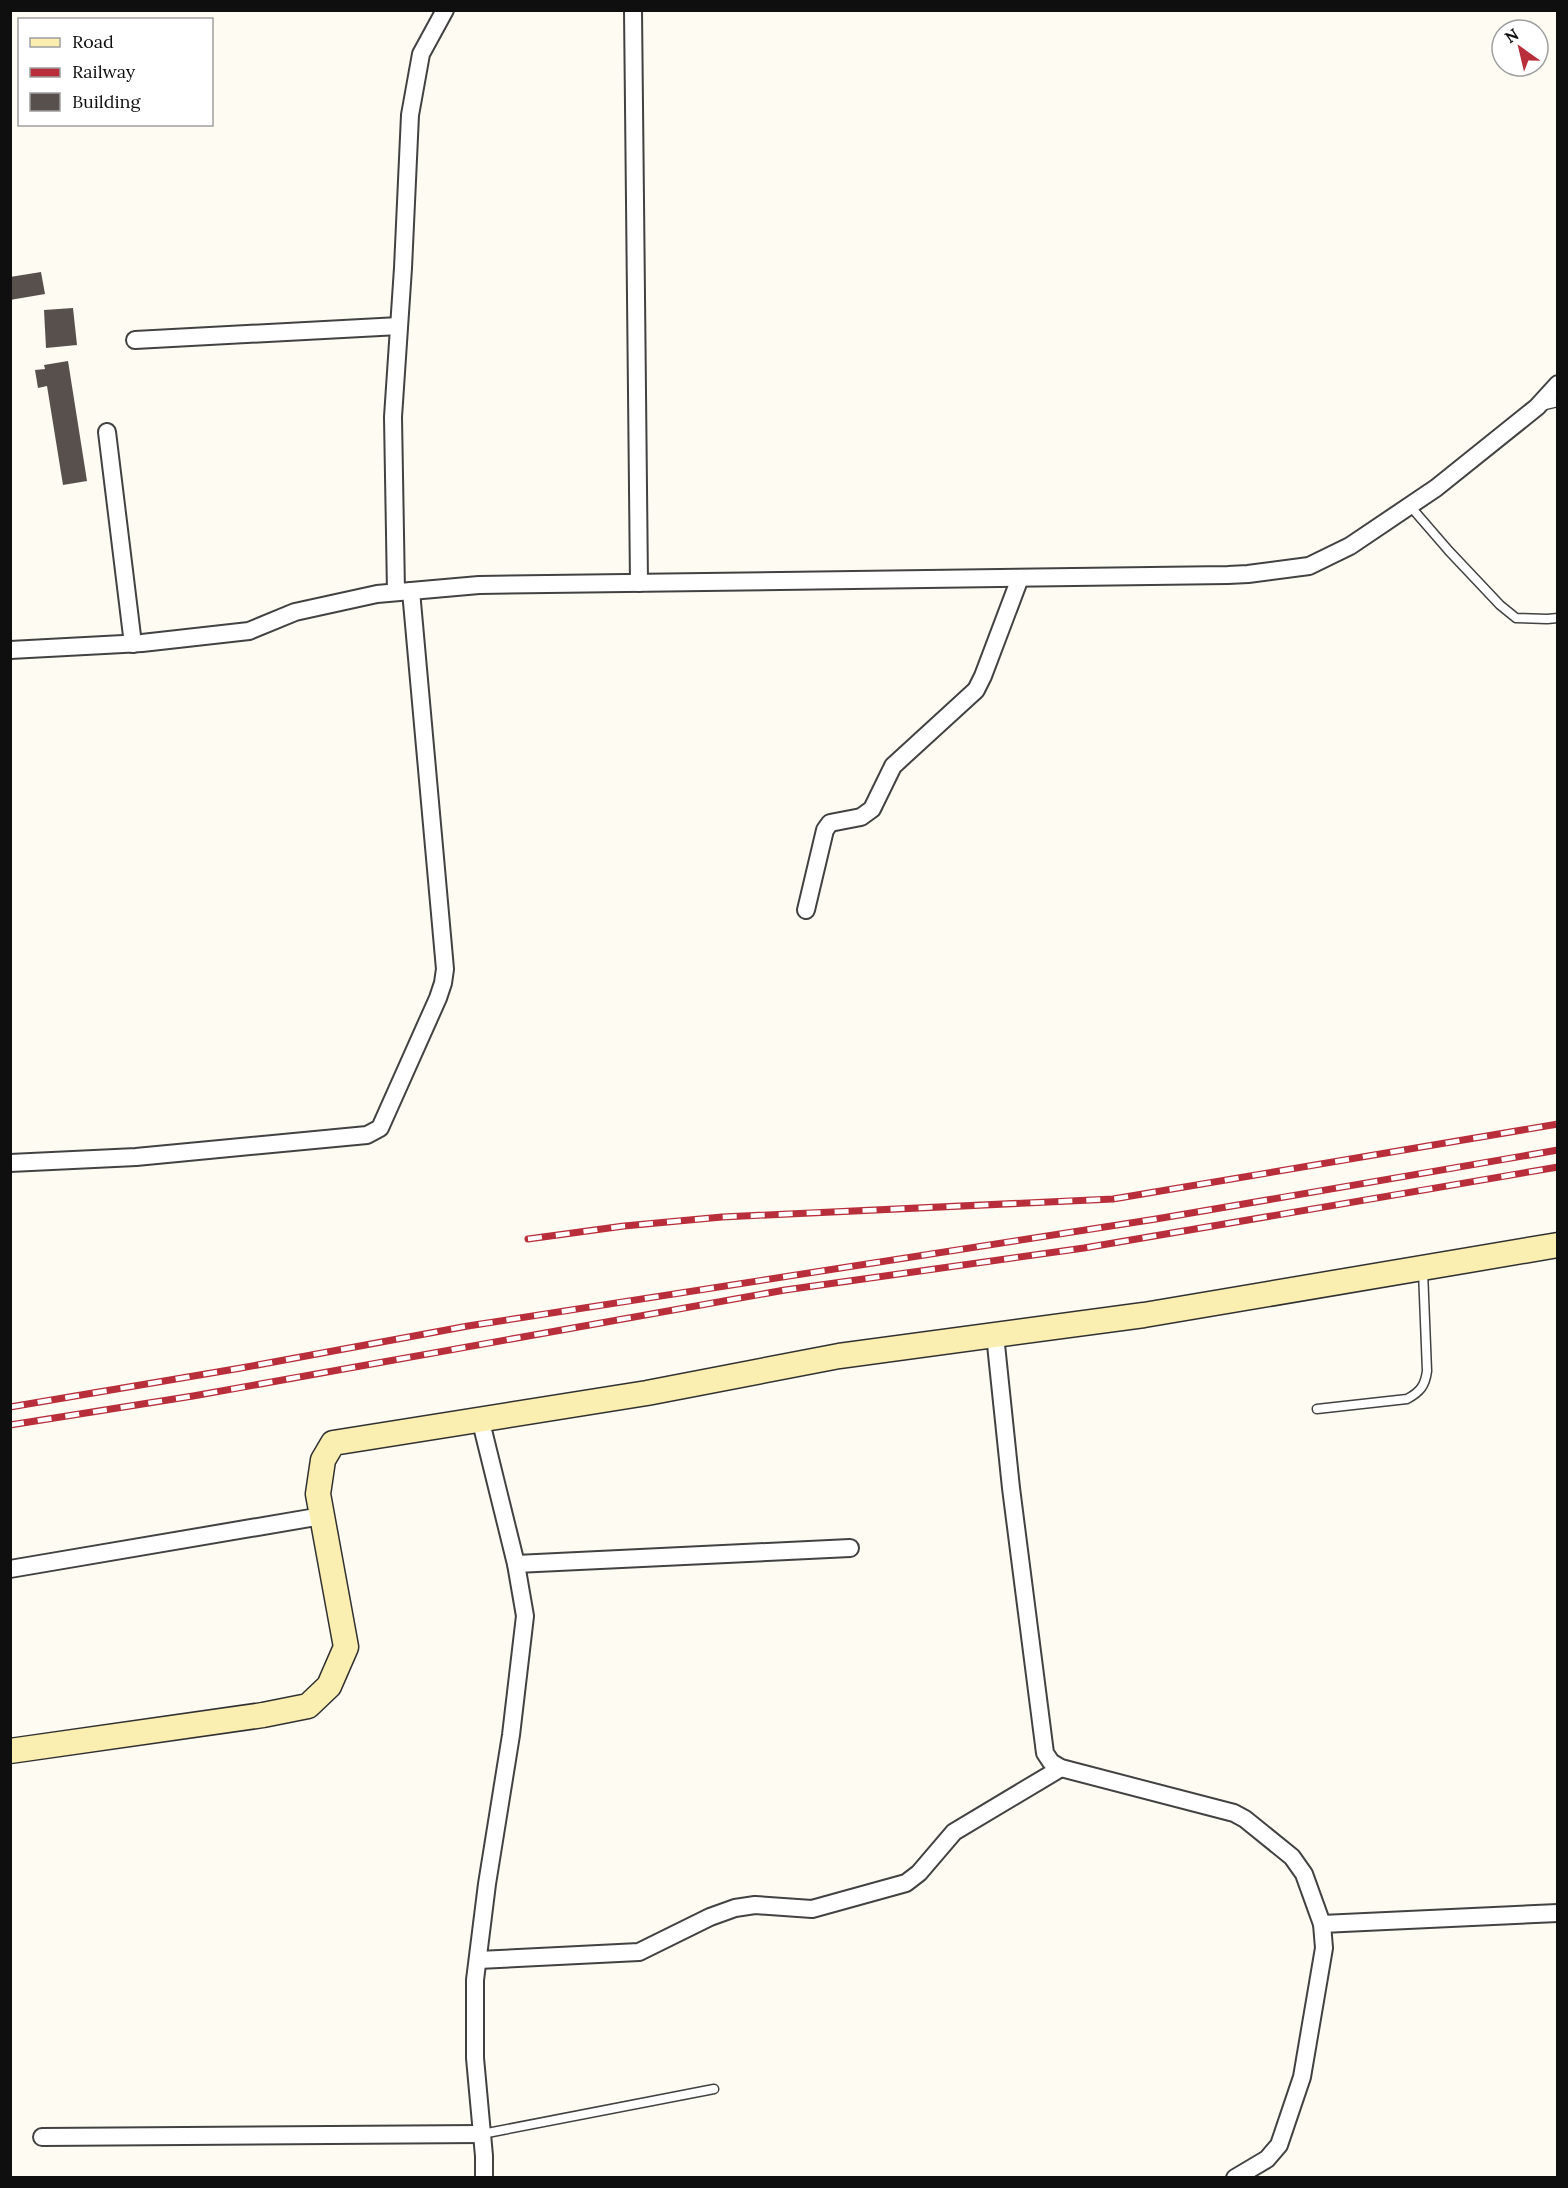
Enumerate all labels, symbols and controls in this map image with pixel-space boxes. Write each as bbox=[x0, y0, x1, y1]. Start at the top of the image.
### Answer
legend bbox=[18, 18, 213, 126]
north arrow bbox=[1490, 18, 1550, 78]
text: N bbox=[1501, 24, 1522, 47]
text: Road bbox=[72, 30, 114, 53]
text: Railway bbox=[72, 60, 136, 83]
text: Building bbox=[72, 90, 142, 113]

